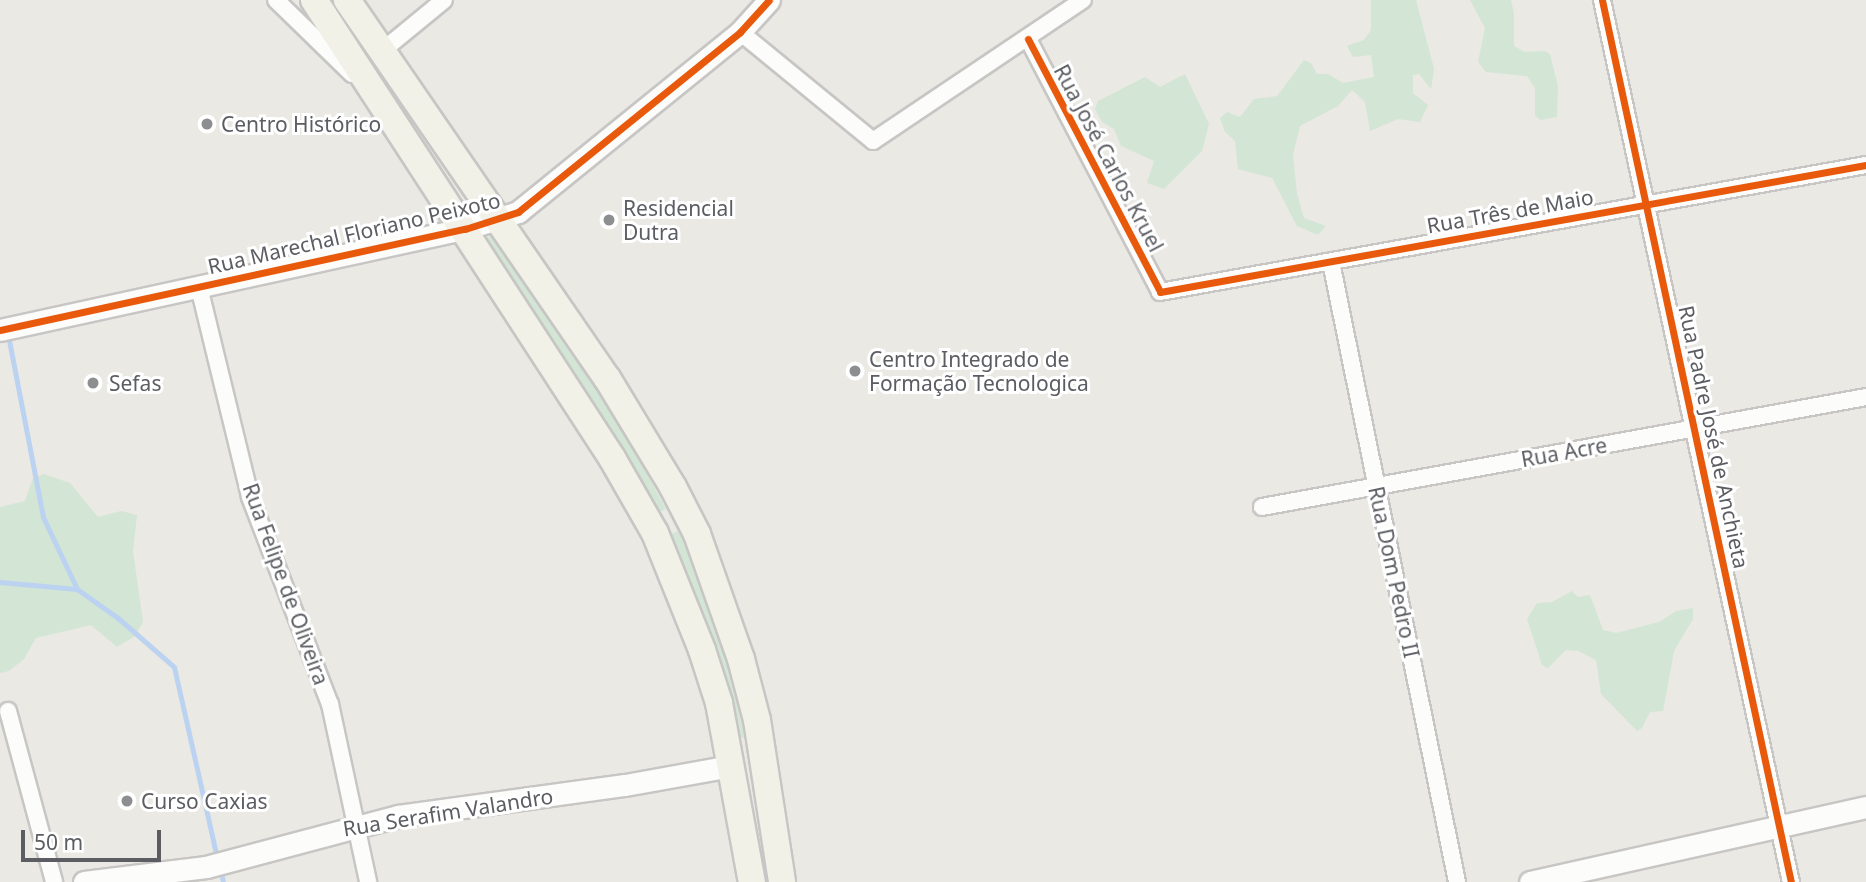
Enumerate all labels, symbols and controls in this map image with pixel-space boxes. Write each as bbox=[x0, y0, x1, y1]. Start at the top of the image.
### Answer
street label: Rua José Carlos Kruel bbox=[1049, 60, 1169, 256]
place label: Centro Histórico bbox=[221, 111, 381, 137]
marker: Centro Histórico bbox=[199, 116, 215, 132]
street label: Rua Três de Maio bbox=[1425, 184, 1595, 238]
street label: Rua Marechal Floriano Peixoto bbox=[205, 187, 503, 279]
place label: Residencial Dutra bbox=[623, 195, 734, 245]
marker: Residencial Dutra bbox=[601, 212, 617, 228]
street label: Rua Padre José de Anchieta bbox=[1674, 303, 1754, 571]
place label: Centro Integrado de Formação Tecnologica bbox=[869, 346, 1089, 396]
marker: Centro Integrado de Formação Tecnologica bbox=[847, 363, 863, 379]
place label: Sefas bbox=[109, 370, 161, 396]
marker: Sefas bbox=[83, 373, 103, 393]
street label: Rua Acre bbox=[1519, 432, 1609, 472]
street label: Rua Felipe de Oliveira bbox=[238, 480, 334, 688]
street label: Rua Dom Pedro II bbox=[1364, 484, 1424, 660]
street label: Rua Serafim Valandro bbox=[341, 783, 555, 841]
place label: Curso Caxias bbox=[141, 788, 268, 814]
marker: Curso Caxias bbox=[119, 793, 135, 809]
scale bar bbox=[24, 816, 164, 860]
text: 50 m bbox=[34, 828, 83, 856]

